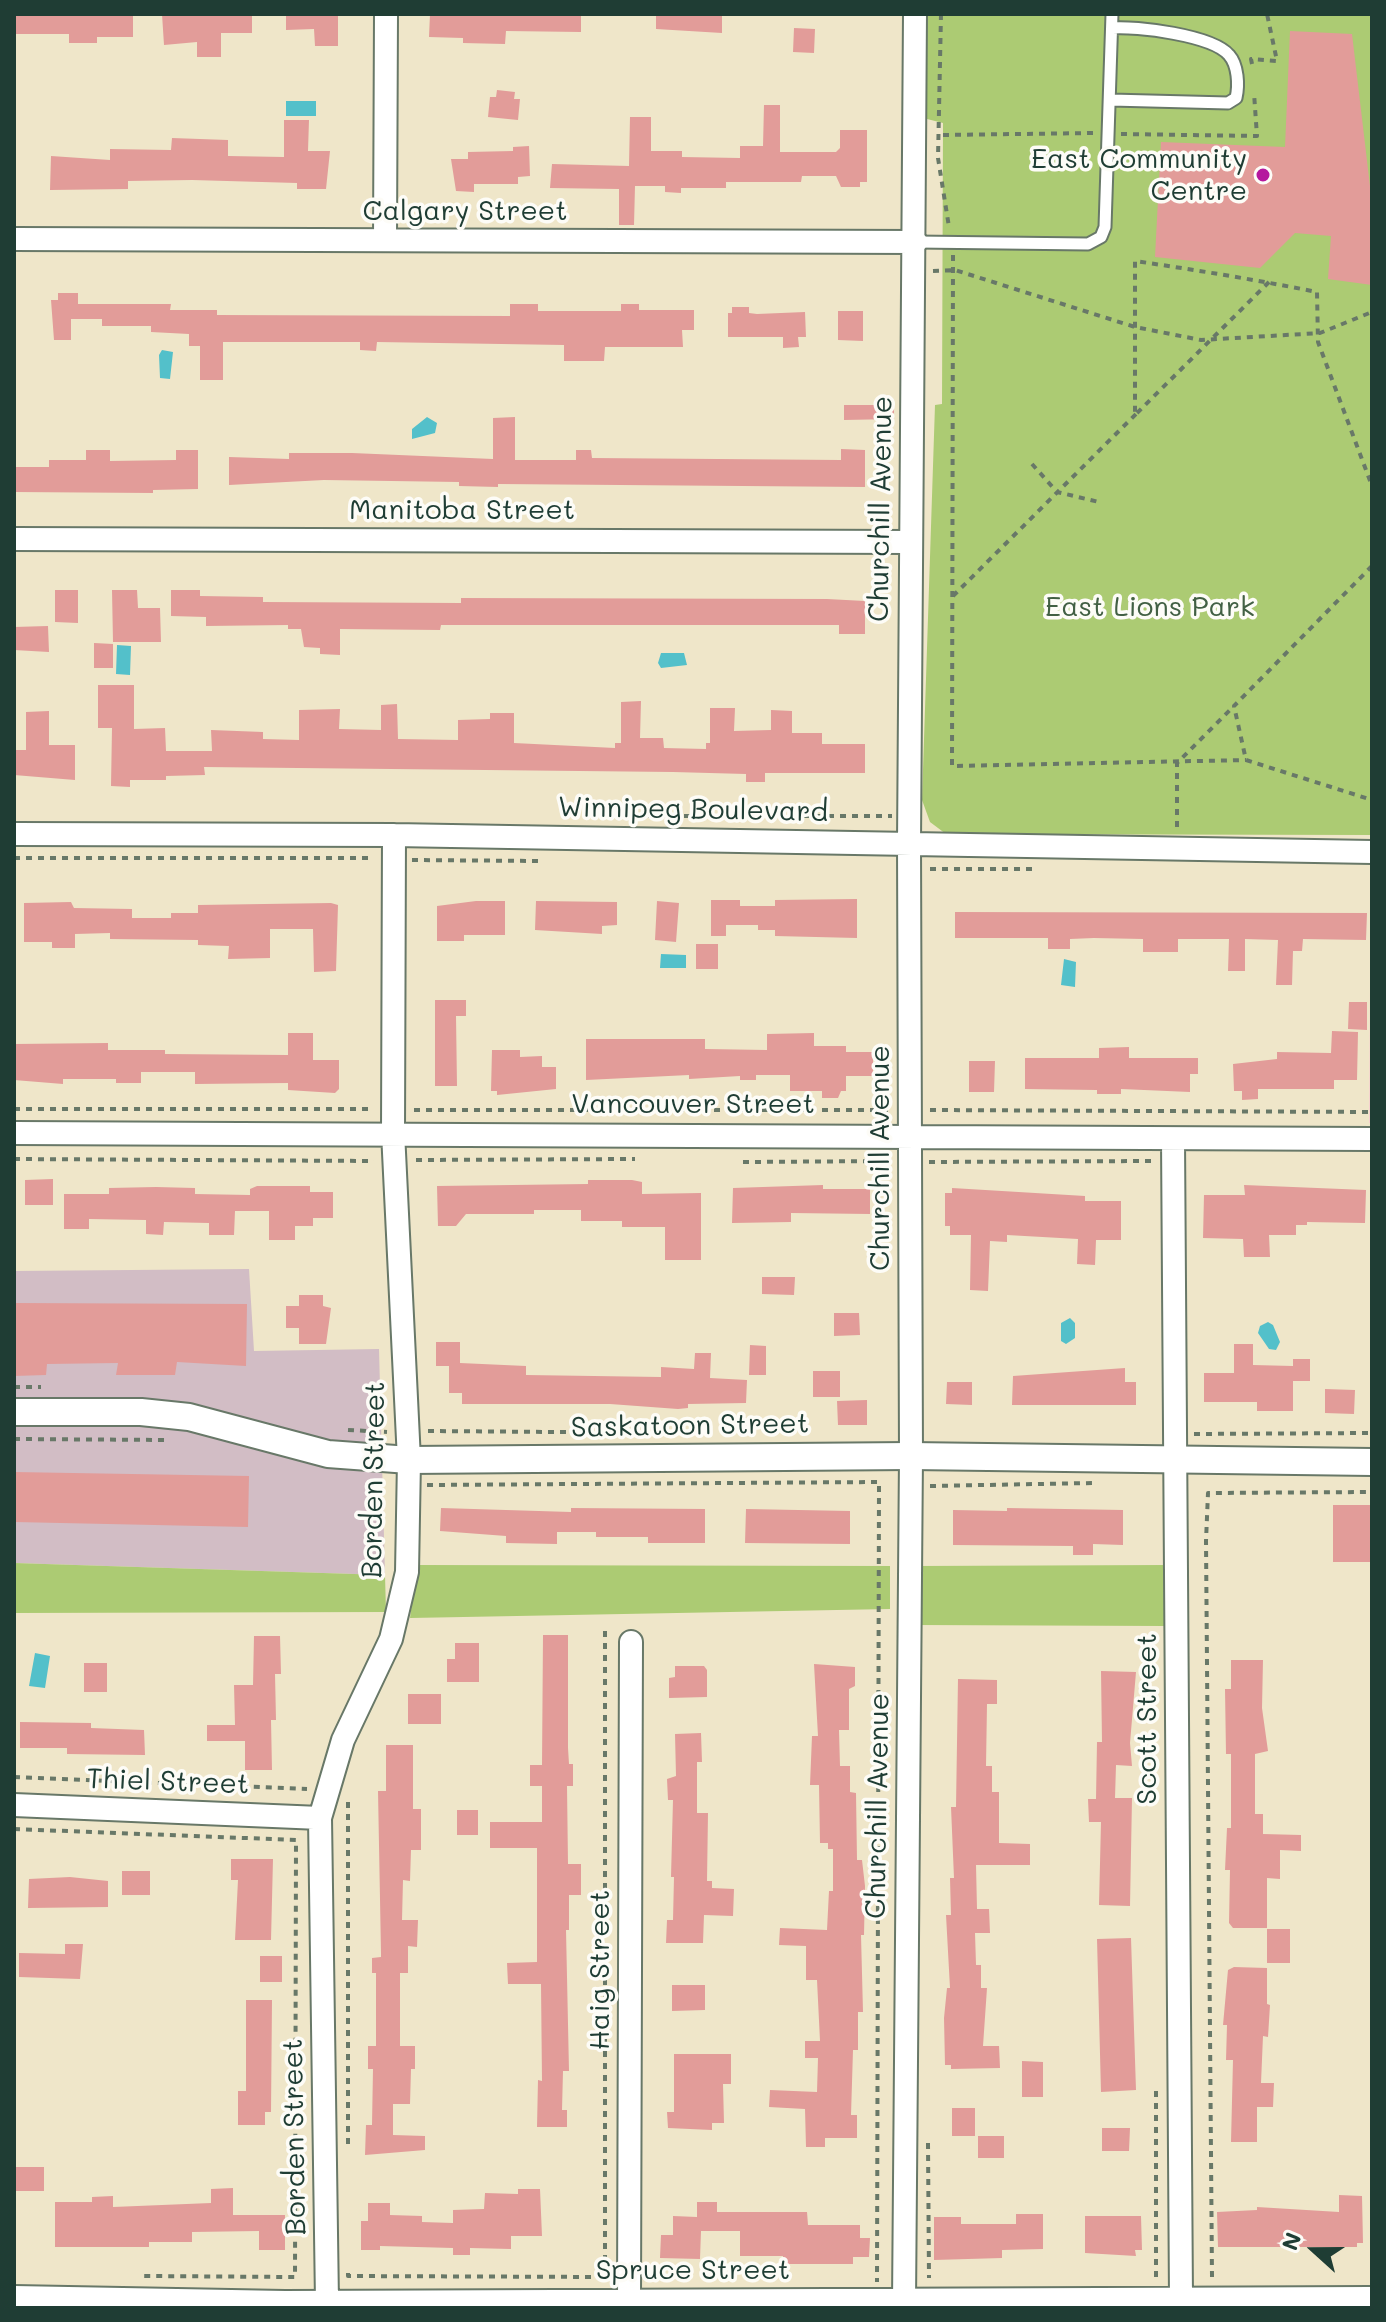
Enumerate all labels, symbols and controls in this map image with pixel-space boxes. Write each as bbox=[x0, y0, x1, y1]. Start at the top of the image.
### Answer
place label: East Community Centre bbox=[1031, 142, 1247, 208]
marker: East Community Centre bbox=[1254, 166, 1272, 184]
street label: Calgary Street bbox=[363, 194, 567, 228]
street label: Churchill Avenue bbox=[862, 396, 900, 622]
street label: Manitoba Street bbox=[349, 493, 575, 527]
park label: East Lions Park bbox=[1045, 590, 1255, 624]
street label: Winnipeg Boulevard bbox=[558, 791, 828, 829]
street label: Churchill Avenue bbox=[863, 1045, 897, 1271]
street label: Vancouver Street bbox=[571, 1087, 815, 1121]
street label: Borden Street bbox=[355, 1381, 393, 1579]
street label: Saskatoon Street bbox=[571, 1407, 809, 1445]
street label: Scott Street bbox=[1130, 1633, 1164, 1805]
street label: Churchill Avenue bbox=[859, 1693, 897, 1919]
street label: Thiel Street bbox=[86, 1762, 250, 1802]
street label: Haig Street bbox=[583, 1890, 617, 2050]
street label: Borden Street bbox=[276, 2038, 314, 2236]
north arrow bbox=[1274, 2210, 1354, 2290]
text: N bbox=[1275, 2228, 1308, 2254]
street label: Spruce Street bbox=[596, 2253, 790, 2287]

